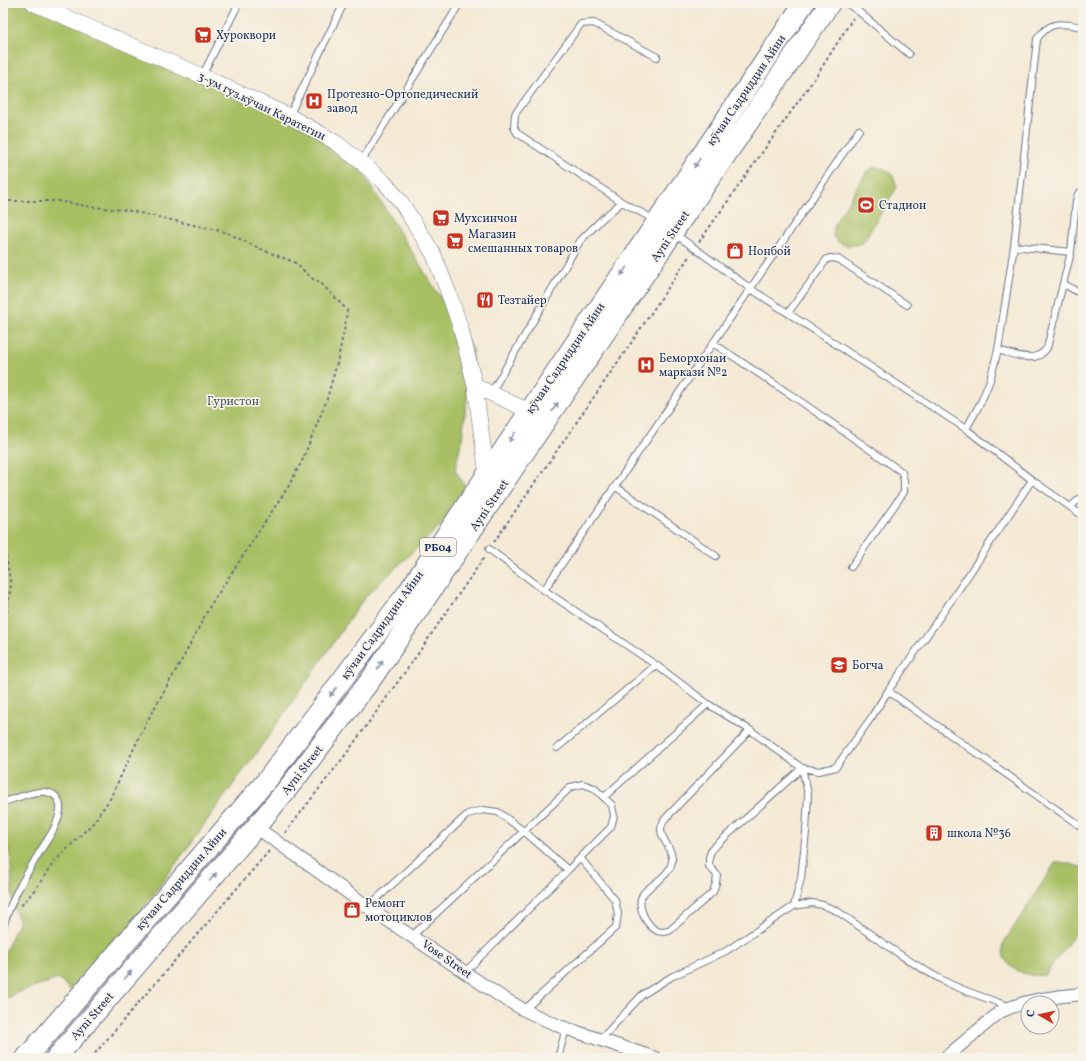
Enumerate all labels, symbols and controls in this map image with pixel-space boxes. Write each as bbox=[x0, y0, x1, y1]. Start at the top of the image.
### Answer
supermarket icon: Хуроквори bbox=[193, 25, 213, 45]
place label: Хуроквори bbox=[216, 28, 276, 44]
street label: кӯчаи Садриддин Айни bbox=[704, 32, 790, 149]
street label: 3-ум гуз.кӯчаи Каратегин bbox=[195, 69, 328, 145]
place label: Протезно-Ортопедический завод bbox=[327, 87, 478, 117]
hospital icon: Протезно-Ортопедический завод bbox=[304, 91, 324, 111]
one-way arrow bbox=[693, 158, 701, 168]
sports icon: Стадион bbox=[856, 195, 876, 215]
place label: Стадион bbox=[879, 198, 926, 214]
supermarket icon: Мухсинчон bbox=[431, 208, 451, 228]
street label: Ayni Street bbox=[648, 208, 694, 265]
place label: Мухсинчон bbox=[454, 211, 517, 227]
place label: Магазин смешанных товаров bbox=[468, 227, 578, 257]
supermarket icon: Магазин смешанных товаров bbox=[445, 231, 465, 251]
shop icon: Нонбой bbox=[725, 241, 745, 261]
place label: Нонбой bbox=[748, 244, 791, 260]
one-way arrow bbox=[620, 266, 628, 276]
restaurant icon: Тезтайер bbox=[475, 290, 495, 310]
place label: Тезтайер bbox=[498, 293, 547, 309]
street label: кӯчаи Садриддин Айни bbox=[523, 300, 609, 417]
place label: Беморхонаи маркази №2 bbox=[659, 351, 727, 381]
hospital icon: Беморхонаи маркази №2 bbox=[636, 355, 656, 375]
park label: Гуристон bbox=[207, 394, 259, 410]
one-way arrow bbox=[551, 402, 559, 412]
one-way arrow bbox=[508, 431, 516, 442]
street label: Ayni Street bbox=[467, 477, 513, 534]
road number: РБ04 bbox=[420, 538, 456, 556]
street label: кӯчаи Садриддин Айни bbox=[338, 568, 428, 683]
school or university icon: Богча bbox=[829, 655, 849, 675]
place label: Богча bbox=[852, 658, 884, 674]
one-way arrow bbox=[376, 660, 384, 671]
one-way arrow bbox=[329, 687, 337, 697]
street label: Ayni Street bbox=[278, 742, 327, 799]
building icon: школа №36 bbox=[924, 823, 944, 843]
street label: кӯчаи Садриддин Айни bbox=[133, 825, 231, 934]
place label: школа №36 bbox=[947, 826, 1011, 842]
one-way arrow bbox=[208, 872, 217, 882]
place label: Ремонт мотоциклов bbox=[365, 896, 432, 926]
shop icon: Ремонт мотоциклов bbox=[342, 900, 362, 920]
street label: Vose Street bbox=[418, 937, 475, 983]
one-way arrow bbox=[123, 970, 132, 981]
street label: Ayni Street bbox=[67, 989, 118, 1044]
north arrow bbox=[1020, 995, 1060, 1035]
text: С bbox=[1024, 1009, 1040, 1018]

